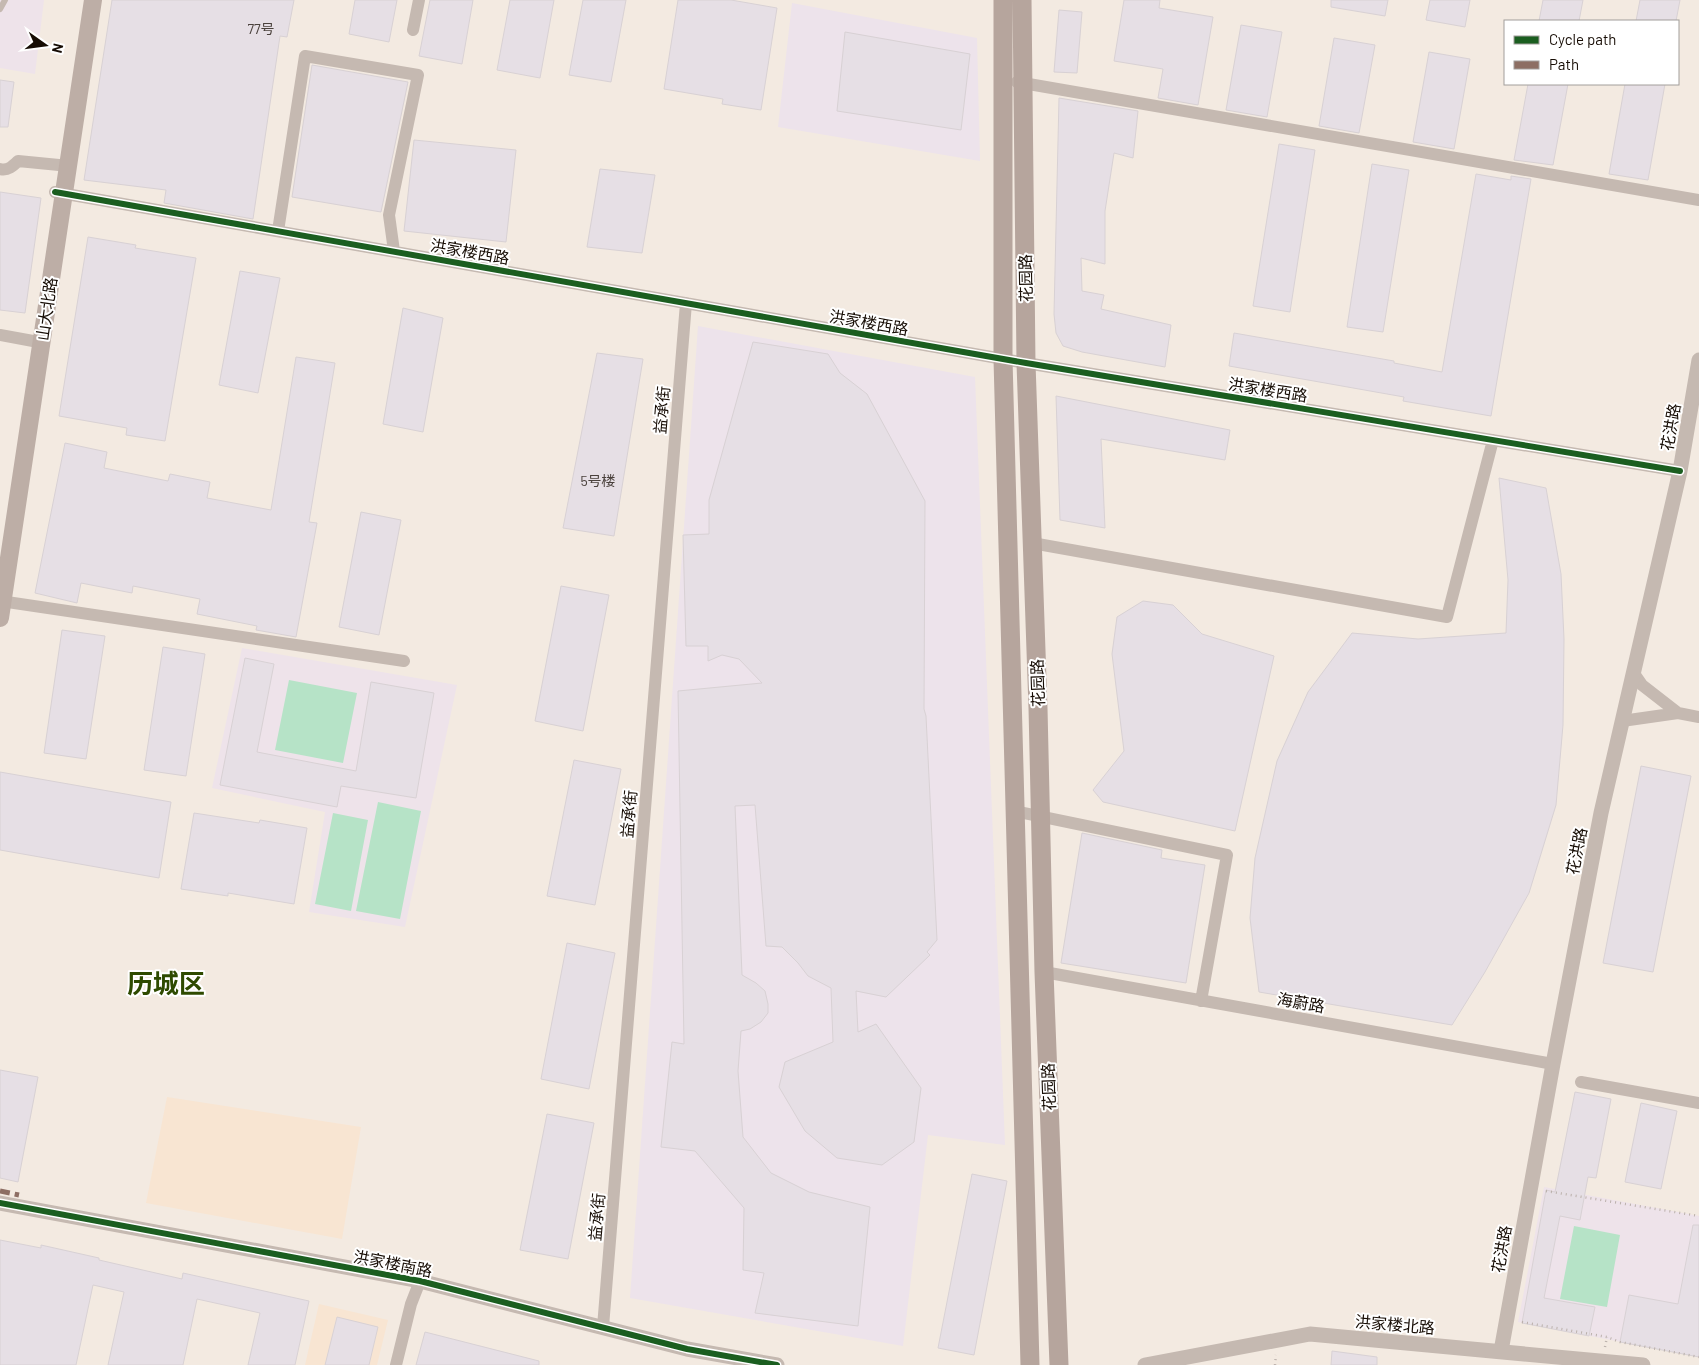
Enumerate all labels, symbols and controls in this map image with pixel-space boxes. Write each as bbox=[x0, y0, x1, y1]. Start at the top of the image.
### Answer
north arrow bbox=[20, 20, 70, 70]
house number: 77号 bbox=[247, 20, 275, 37]
legend bbox=[1504, 20, 1679, 85]
text: Cycle path bbox=[1549, 30, 1616, 48]
text: N bbox=[49, 42, 67, 55]
text: Path bbox=[1549, 55, 1579, 73]
street label: 洪家楼西路 bbox=[429, 235, 511, 267]
street label: 花园路 bbox=[1015, 254, 1035, 302]
street label: 山大北路 bbox=[32, 276, 60, 342]
street label: 洪家楼西路 bbox=[828, 306, 910, 338]
street label: 洪家楼西路 bbox=[1227, 373, 1309, 405]
street label: 益承街 bbox=[649, 385, 673, 435]
street label: 花洪路 bbox=[1656, 402, 1684, 452]
house number: 5号楼 bbox=[580, 472, 616, 489]
street label: 花园路 bbox=[1027, 659, 1047, 707]
street label: 益承街 bbox=[616, 789, 640, 839]
street label: 花洪路 bbox=[1562, 826, 1590, 876]
district label: 历城区 bbox=[127, 967, 205, 998]
street label: 海蔚路 bbox=[1276, 988, 1326, 1016]
street label: 花园路 bbox=[1038, 1063, 1058, 1111]
street label: 益承街 bbox=[584, 1192, 608, 1242]
street label: 花洪路 bbox=[1487, 1224, 1515, 1274]
street label: 洪家楼南路 bbox=[352, 1246, 434, 1280]
street label: 洪家楼北路 bbox=[1354, 1311, 1436, 1337]

